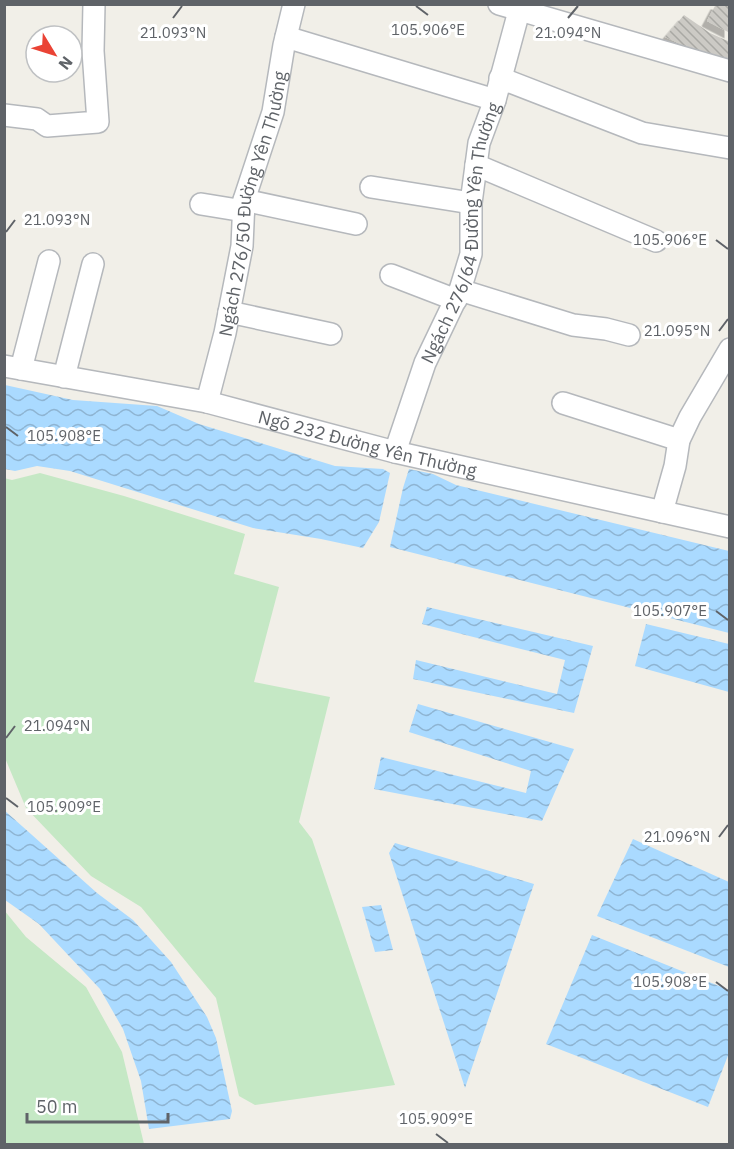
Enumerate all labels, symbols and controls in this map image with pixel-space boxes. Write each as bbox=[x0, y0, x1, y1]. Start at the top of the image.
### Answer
text: 105.906°E bbox=[391, 20, 465, 39]
text: 21.093°N bbox=[140, 23, 206, 42]
text: 21.094°N bbox=[535, 23, 601, 42]
north arrow bbox=[24, 24, 84, 84]
text: N bbox=[54, 53, 77, 74]
street label: Ngách 276/50 Đường Yên Thường bbox=[213, 69, 291, 338]
street label: Ngách 276/64 Đường Yên Thường bbox=[415, 98, 505, 367]
text: 21.093°N bbox=[24, 210, 90, 229]
text: 105.906°E bbox=[633, 230, 707, 249]
text: 21.095°N bbox=[644, 321, 710, 340]
street label: Ngõ 232 Đường Yên Thường bbox=[256, 405, 479, 482]
text: 105.908°E bbox=[27, 426, 101, 445]
text: 105.907°E bbox=[633, 601, 707, 620]
text: 21.094°N bbox=[24, 716, 90, 735]
text: 105.909°E bbox=[27, 797, 101, 816]
text: 21.096°N bbox=[644, 827, 710, 846]
text: 105.908°E bbox=[633, 972, 707, 991]
scale bar bbox=[27, 1086, 168, 1124]
text: 50 m bbox=[36, 1095, 78, 1118]
text: 105.909°E bbox=[399, 1109, 473, 1128]

